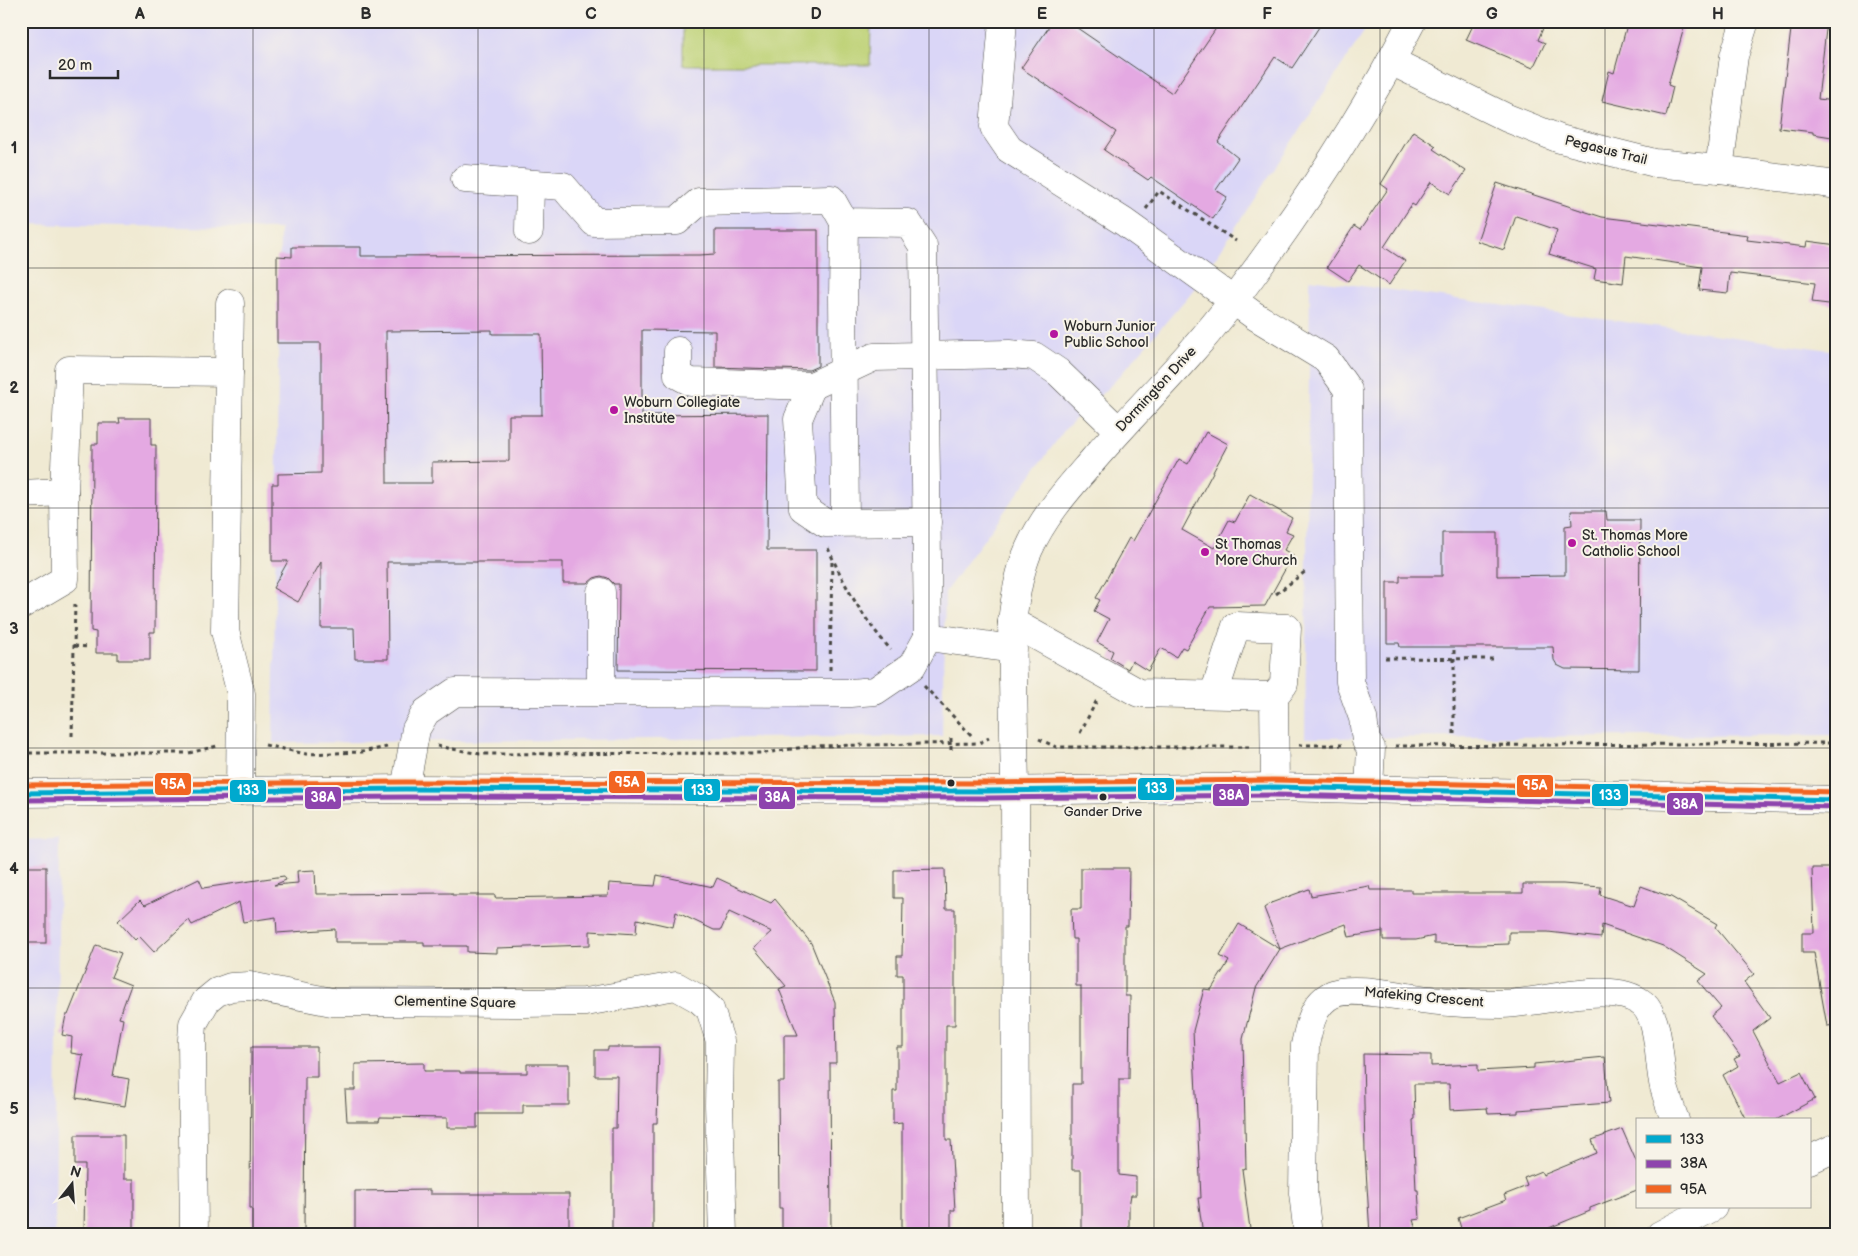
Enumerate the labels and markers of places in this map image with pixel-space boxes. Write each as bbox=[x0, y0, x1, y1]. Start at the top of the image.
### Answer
place label: Woburn Junior Public School bbox=[1064, 318, 1156, 351]
marker: Woburn Junior Public School bbox=[1048, 328, 1060, 340]
place label: Woburn Collegiate Institute bbox=[624, 394, 740, 427]
marker: Woburn Collegiate Institute bbox=[608, 404, 620, 416]
place label: St. Thomas More Catholic School bbox=[1582, 527, 1688, 560]
place label: St Thomas More Church bbox=[1215, 536, 1298, 569]
marker: St. Thomas More Catholic School bbox=[1566, 537, 1578, 549]
marker: St Thomas More Church bbox=[1199, 546, 1211, 558]
unlabelled marker bbox=[946, 778, 956, 788]
marker: Gander Drive bbox=[1098, 792, 1108, 802]
place label: Gander Drive bbox=[1064, 804, 1142, 820]

